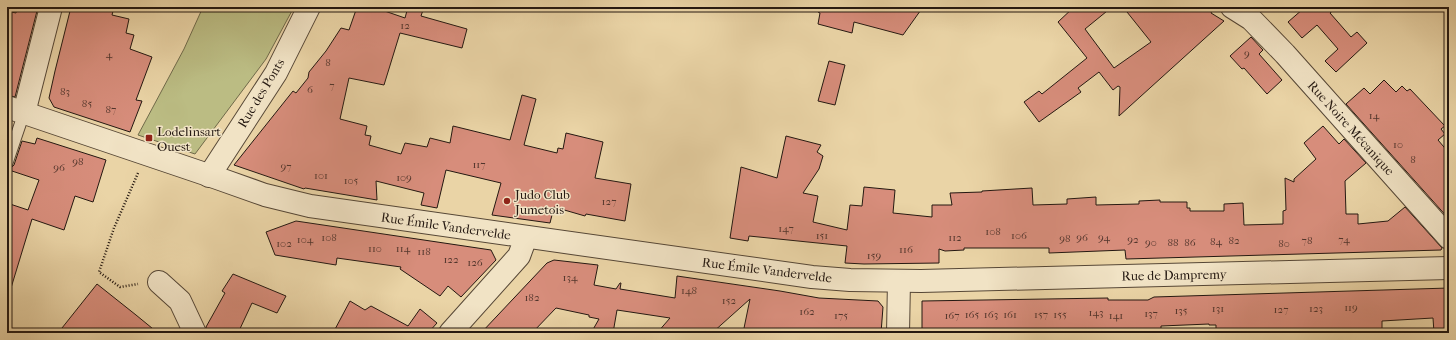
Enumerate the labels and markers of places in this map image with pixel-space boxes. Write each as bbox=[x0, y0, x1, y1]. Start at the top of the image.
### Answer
place label: Lodelinsart Ouest bbox=[157, 124, 221, 154]
marker: Lodelinsart Ouest bbox=[144, 133, 154, 143]
place label: Judo Club Jumetois bbox=[514, 187, 570, 217]
marker: Judo Club Jumetois bbox=[502, 196, 512, 206]

